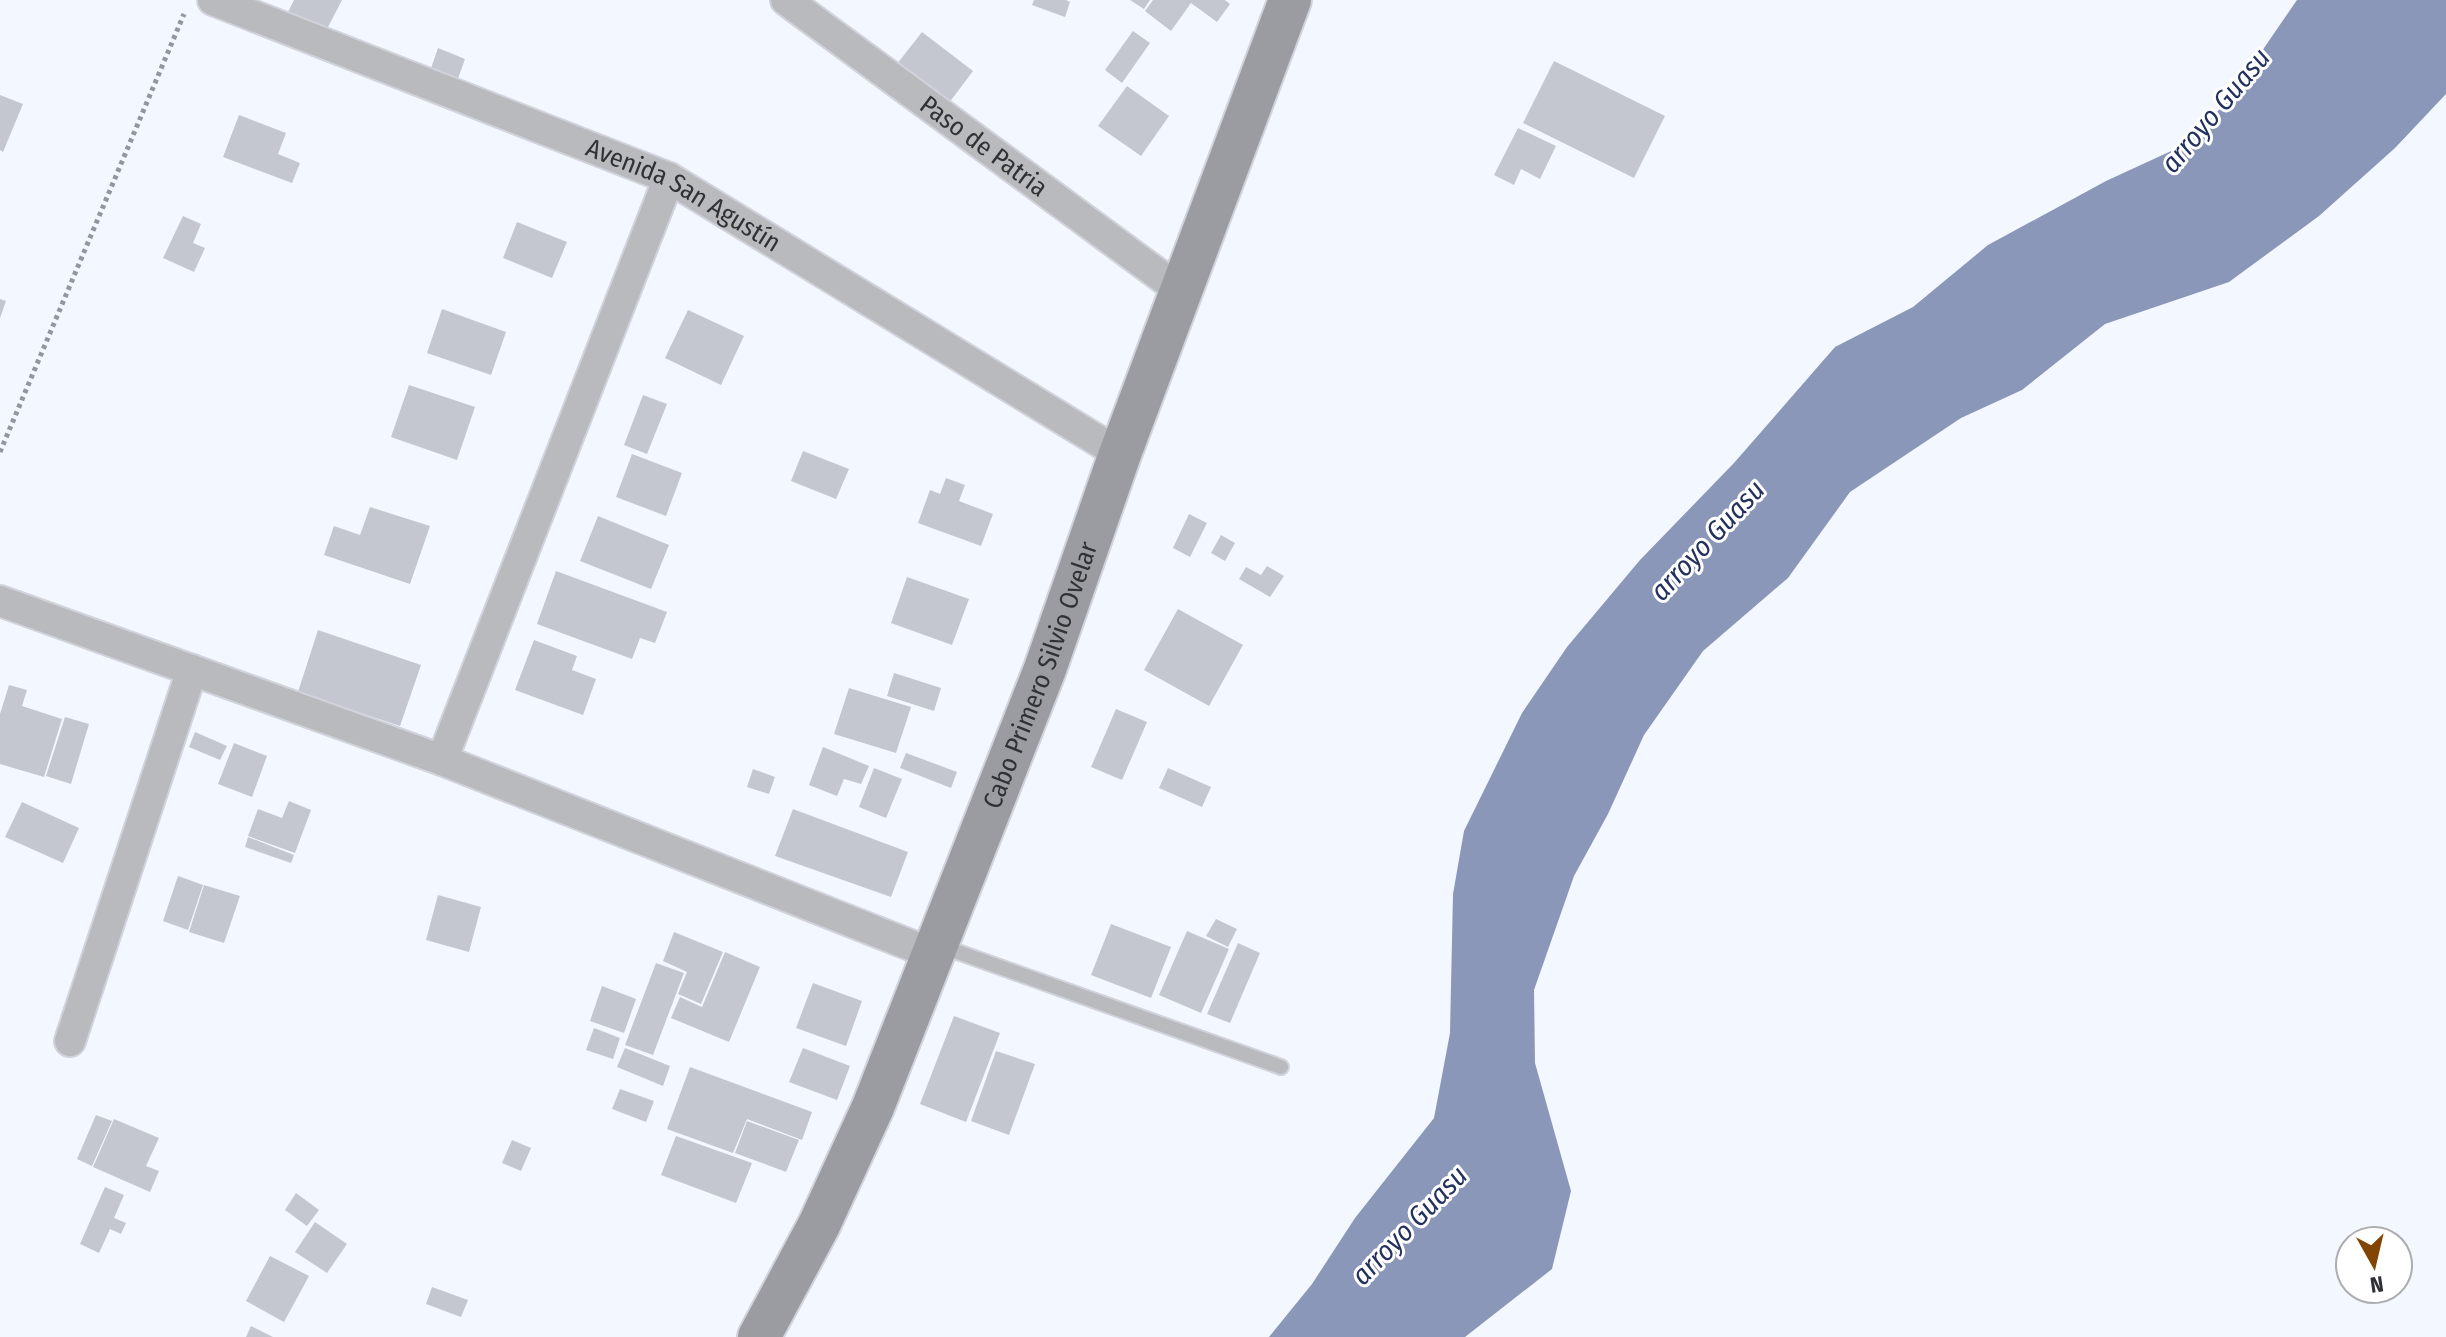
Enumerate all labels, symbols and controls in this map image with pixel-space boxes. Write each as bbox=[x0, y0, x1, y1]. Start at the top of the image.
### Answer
water label: arroyo Guasu bbox=[2154, 41, 2277, 179]
street label: Paso de Patria bbox=[914, 89, 1054, 203]
street label: Avenida San Agustín bbox=[582, 132, 786, 259]
water label: arroyo Guasu bbox=[1643, 473, 1771, 607]
street label: Cabo Primero Silvio Ovelar bbox=[977, 538, 1104, 813]
water label: arroyo Guasu bbox=[1345, 1159, 1474, 1292]
north arrow bbox=[2334, 1225, 2414, 1305]
text: N bbox=[2368, 1270, 2385, 1299]

